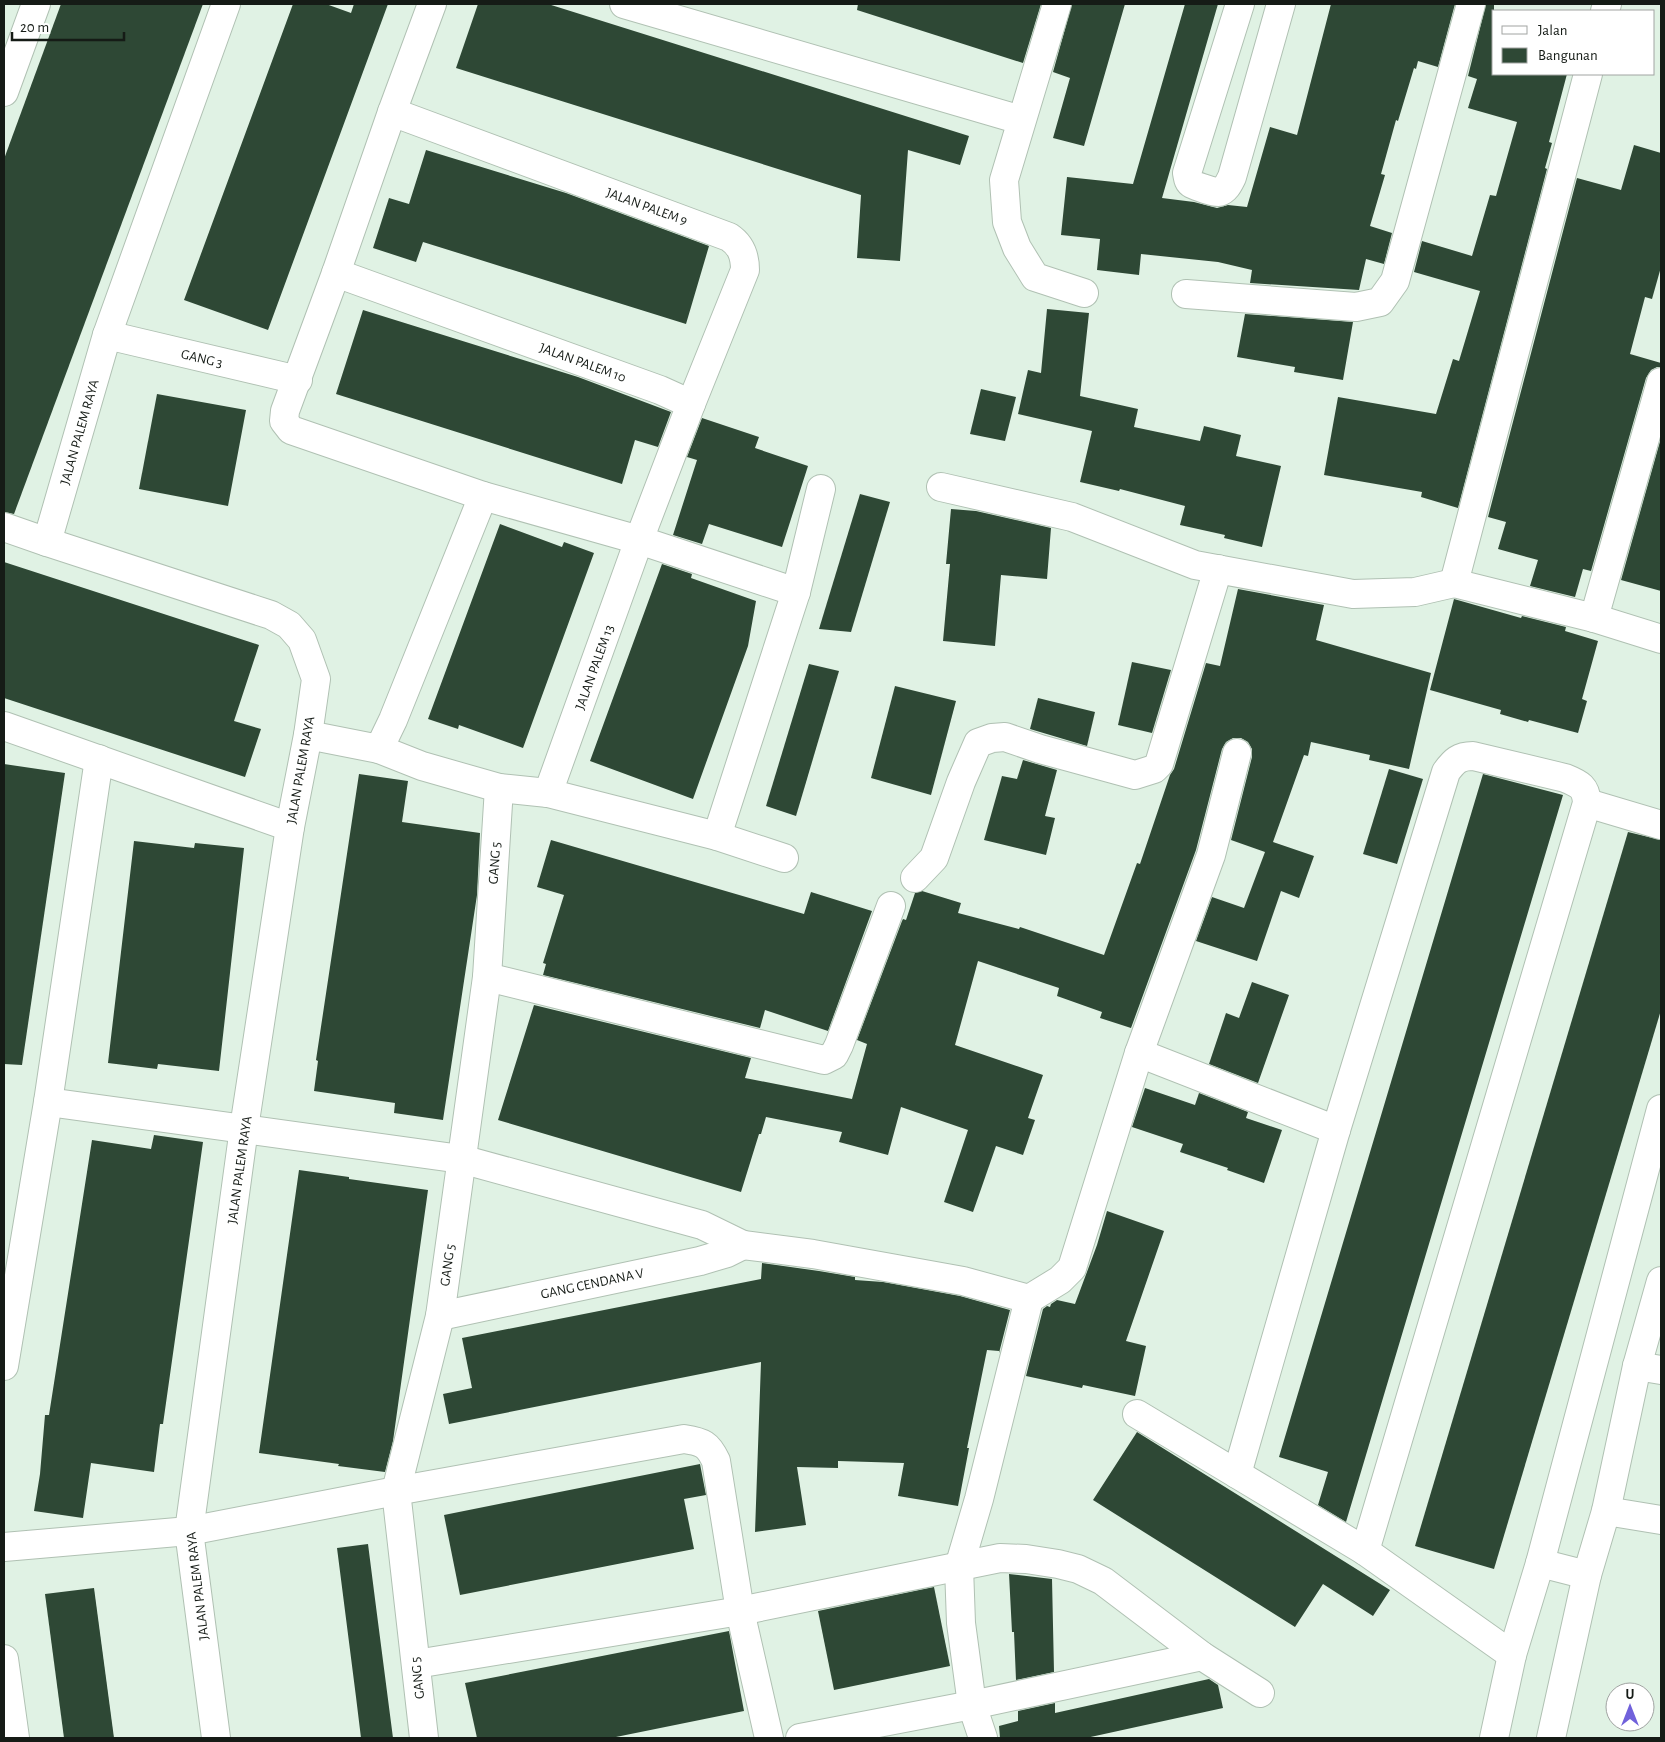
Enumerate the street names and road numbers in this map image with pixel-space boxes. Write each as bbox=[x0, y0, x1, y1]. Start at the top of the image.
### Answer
street label: JALAN PALEM 9 bbox=[604, 186, 689, 228]
street label: JALAN PALEM 10 bbox=[537, 341, 628, 385]
street label: GANG 3 bbox=[180, 347, 224, 371]
street label: JALAN PALEM RAYA bbox=[58, 378, 102, 487]
street label: JALAN PALEM 13 bbox=[573, 623, 617, 712]
street label: JALAN PALEM RAYA bbox=[285, 715, 317, 825]
street label: GANG 5 bbox=[487, 841, 503, 885]
street label: JALAN PALEM RAYA bbox=[225, 1115, 254, 1225]
street label: GANG 5 bbox=[438, 1243, 458, 1287]
street label: GANG CENDANA V bbox=[539, 1266, 645, 1302]
street label: JALAN PALEM RAYA bbox=[184, 1531, 212, 1641]
street label: GANG 5 bbox=[409, 1656, 427, 1700]

